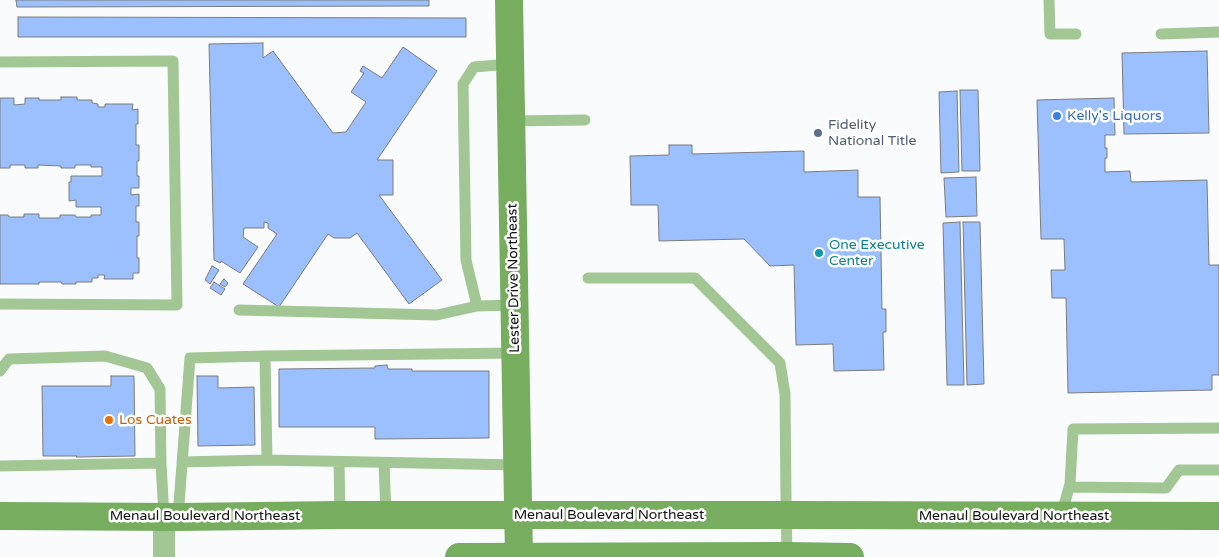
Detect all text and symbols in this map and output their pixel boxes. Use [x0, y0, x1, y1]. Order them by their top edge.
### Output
place label: Kelly's Liquors [1067, 108, 1162, 124]
marker: Kelly's Liquors [1051, 110, 1063, 122]
place label: Fidelity National Title [828, 117, 916, 150]
marker: Fidelity National Title [812, 127, 824, 139]
street label: Lester Drive Northeast [504, 203, 524, 353]
place label: One Executive Center [829, 237, 925, 270]
marker: One Executive Center [813, 247, 825, 259]
place label: Los Cuates [119, 412, 192, 428]
marker: Los Cuates [103, 414, 115, 426]
street label: Menaul Boulevard Northeast [514, 507, 704, 523]
street label: Menaul Boulevard Northeast [110, 508, 300, 524]
street label: Menaul Boulevard Northeast [919, 508, 1109, 524]

